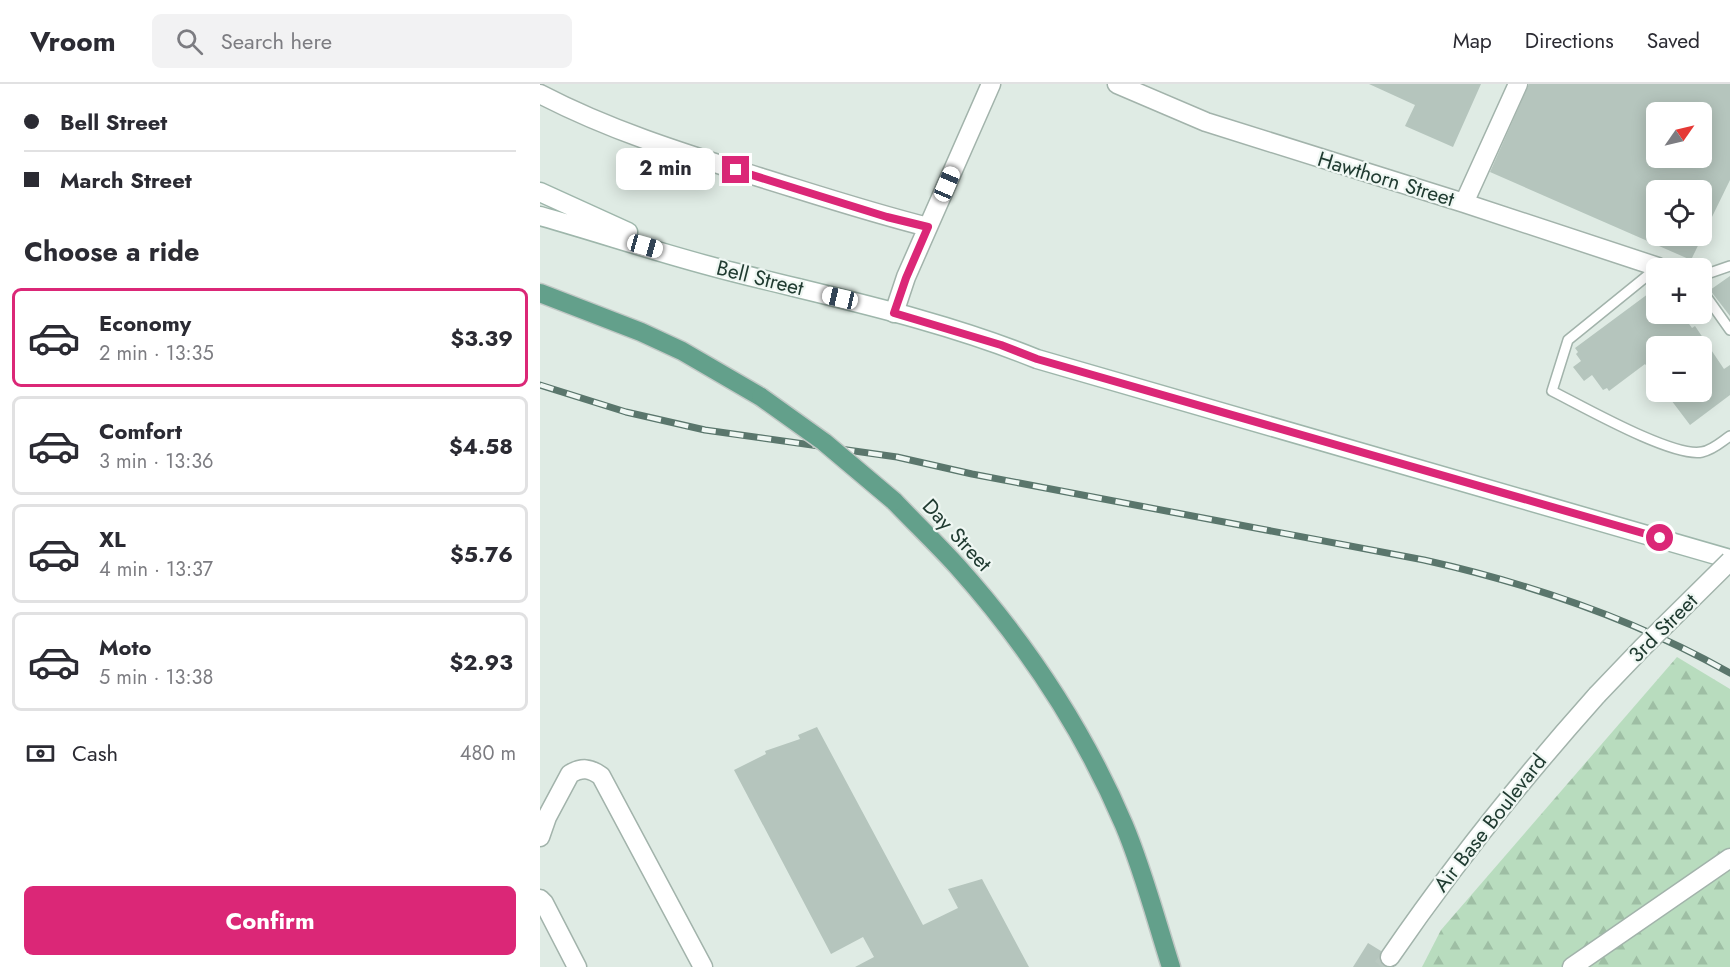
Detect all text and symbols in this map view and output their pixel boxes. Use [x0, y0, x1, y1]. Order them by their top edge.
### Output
search box [152, 14, 572, 68]
text: Vroom [30, 21, 116, 62]
icon: search [173, 25, 206, 58]
text: Search here [221, 25, 332, 57]
text: Map [1453, 26, 1492, 56]
text: Directions [1525, 26, 1614, 56]
text: Saved [1647, 26, 1700, 56]
north arrow [1646, 102, 1712, 168]
map controls [1646, 102, 1712, 402]
text: Bell Street [60, 106, 167, 138]
street label: Hawthorn Street [1314, 144, 1458, 214]
callout: 2 min [616, 149, 715, 191]
text: 2 min [639, 154, 692, 183]
route end [722, 156, 749, 183]
text: March Street [60, 164, 192, 196]
car [932, 164, 962, 204]
button: locate [1646, 180, 1712, 246]
text: Choose a ride [24, 232, 199, 271]
car [625, 232, 665, 260]
street label: Bell Street [713, 253, 807, 303]
button: + [1646, 258, 1712, 324]
car [820, 285, 860, 311]
text: Economy [99, 307, 191, 339]
icon: car [27, 311, 81, 365]
text: $3.39 [451, 322, 513, 354]
button: − [1646, 336, 1712, 402]
text: 2 min · 13:35 [99, 339, 214, 368]
text: Comfort [99, 415, 182, 447]
icon: car [27, 419, 81, 473]
text: $4.58 [449, 430, 513, 462]
text: 3 min · 13:36 [99, 447, 214, 476]
street label: Day Street [915, 492, 999, 578]
text: XL [99, 523, 126, 555]
route start [1646, 524, 1673, 551]
icon: car [27, 527, 81, 581]
text: $5.76 [450, 538, 513, 570]
text: 4 min · 13:37 [99, 555, 213, 584]
street label: 3rd Street [1622, 587, 1704, 669]
text: Moto [99, 631, 152, 663]
icon: car [27, 635, 81, 689]
text: $2.93 [449, 646, 513, 678]
text: 5 min · 13:38 [99, 663, 213, 692]
icon: cash [24, 737, 57, 770]
text: Cash [72, 737, 118, 769]
text: 480 m [460, 739, 516, 768]
street label: Air Base Boulevard [1426, 747, 1554, 899]
button: Confirm [24, 886, 516, 955]

